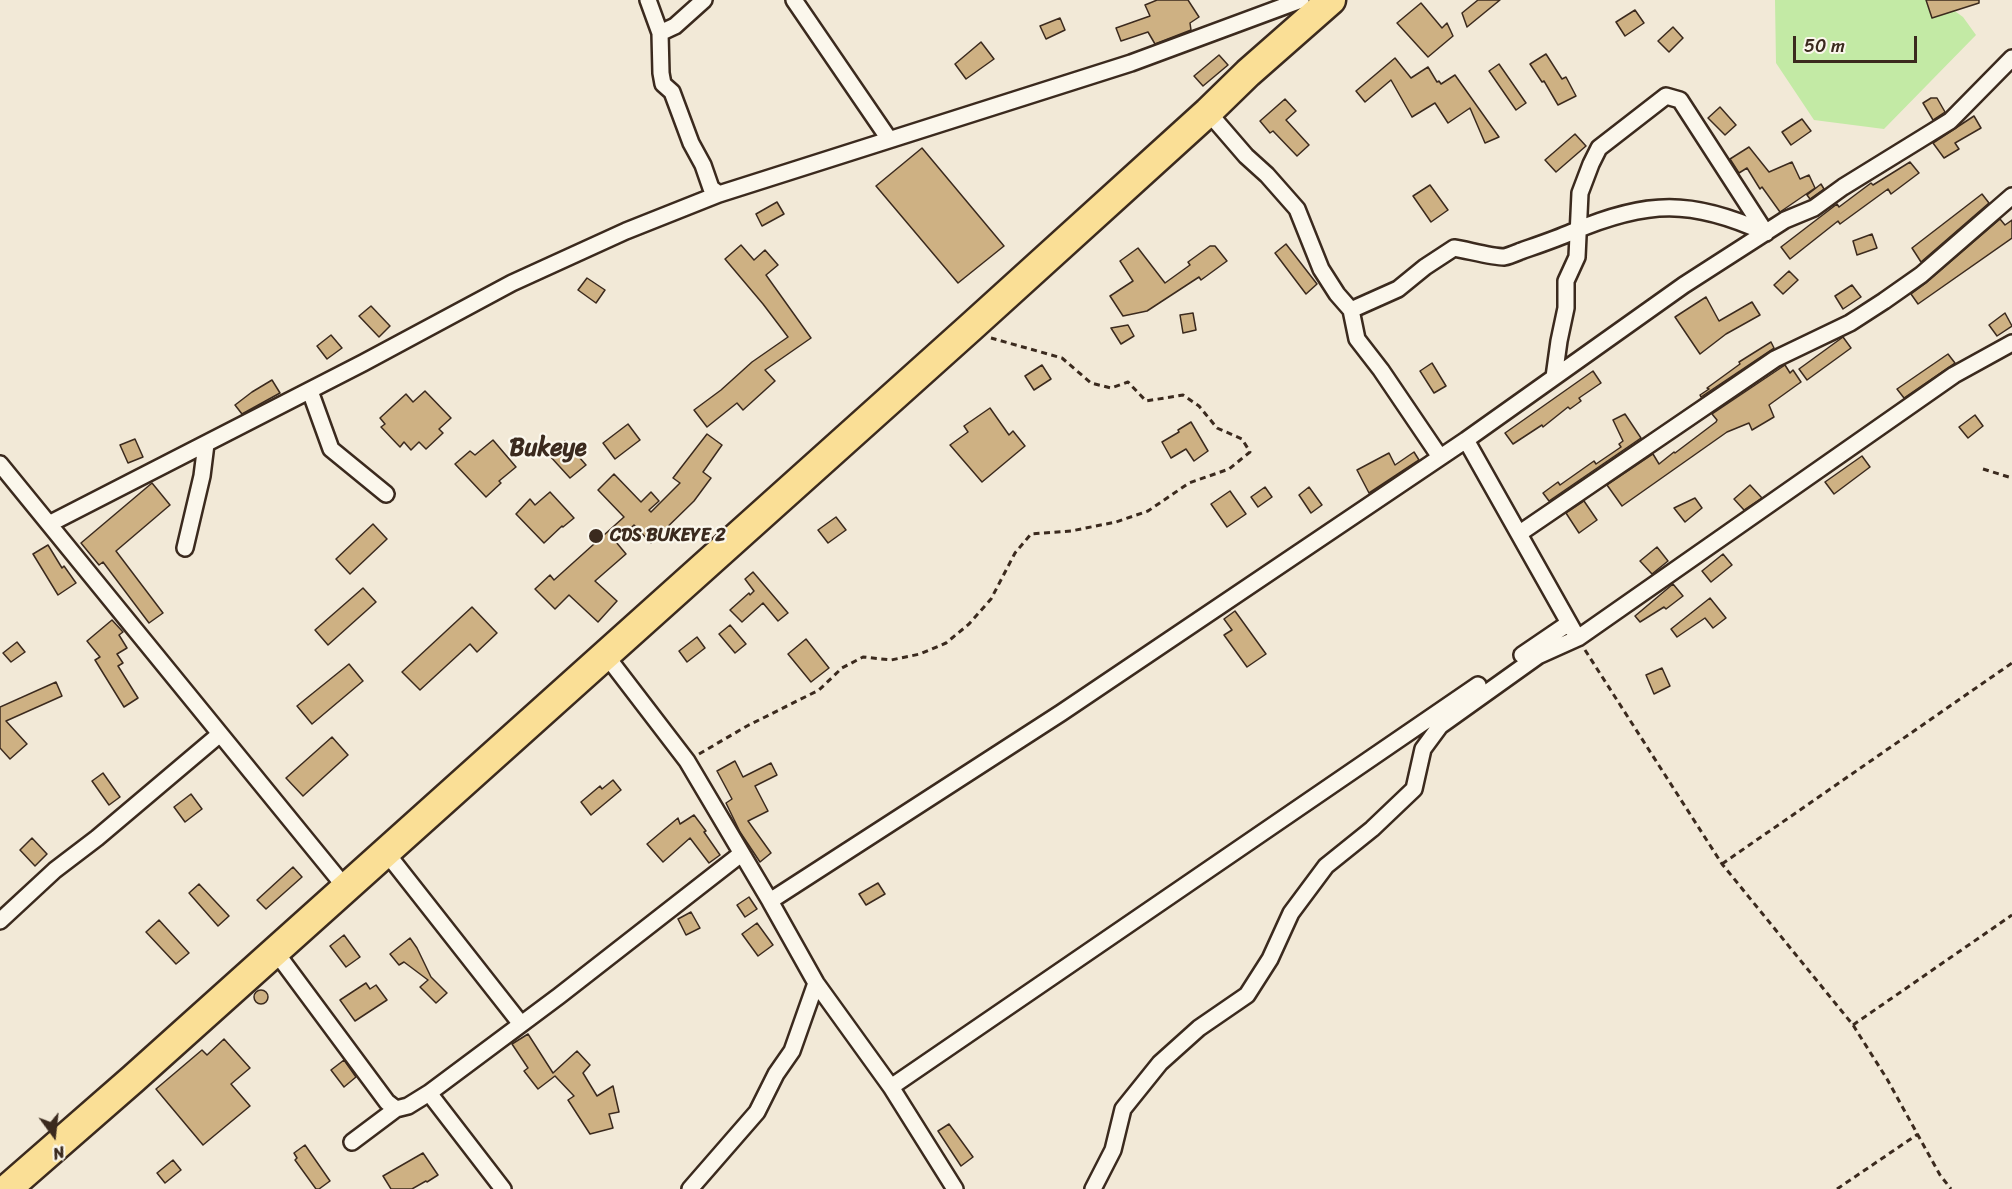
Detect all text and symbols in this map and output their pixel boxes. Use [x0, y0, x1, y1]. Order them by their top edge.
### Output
scale bar [1796, 24, 1920, 62]
text: 50 m [1804, 30, 1845, 62]
district label: Bukeye [509, 435, 587, 463]
place label: CDS BUKEYE 2 [610, 525, 726, 547]
marker: CDS BUKEYE 2 [587, 527, 605, 545]
north arrow [24, 1105, 84, 1165]
text: N [50, 1137, 68, 1168]

